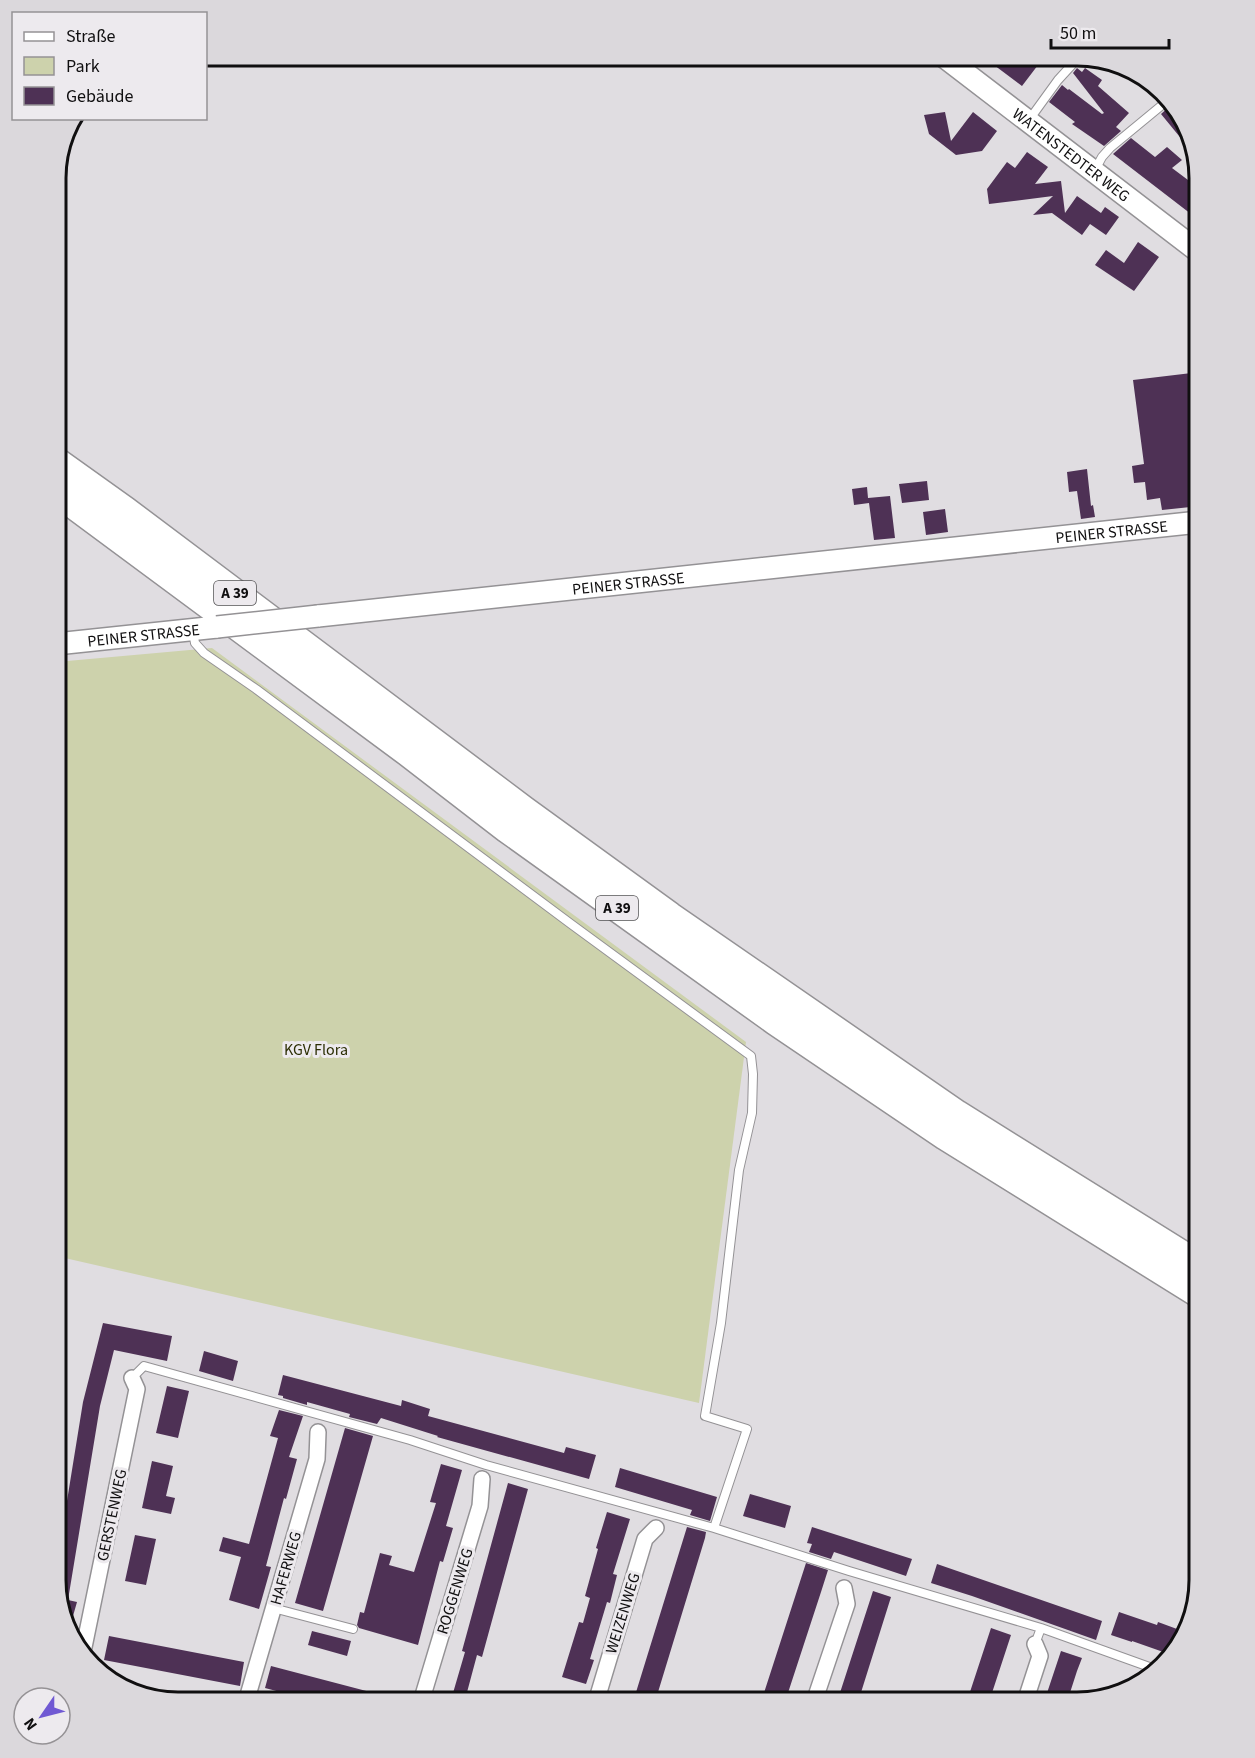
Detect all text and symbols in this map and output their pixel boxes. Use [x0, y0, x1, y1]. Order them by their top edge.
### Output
legend [12, 12, 207, 120]
scale bar [1051, 12, 1170, 50]
text: 50 m [1060, 21, 1096, 46]
text: Straße [66, 24, 116, 49]
text: Park [66, 54, 100, 79]
text: Gebäude [66, 84, 134, 109]
street label: WATENSTEDTER WEG [1008, 103, 1134, 207]
street label: PEINER STRASSE [1054, 515, 1169, 549]
street label: PEINER STRASSE [571, 567, 686, 601]
road number: A 39 [214, 581, 256, 605]
street label: PEINER STRASSE [86, 619, 201, 653]
road number: A 39 [596, 896, 638, 920]
park label: KGV Flora [284, 1039, 348, 1061]
street label: GERSTENWEG [91, 1467, 132, 1563]
street label: HAFERWEG [265, 1529, 307, 1608]
street label: ROGGENWEG [431, 1545, 479, 1637]
street label: WEIZENWEG [600, 1570, 646, 1656]
north arrow [12, 1686, 72, 1746]
text: N [18, 1713, 43, 1735]

